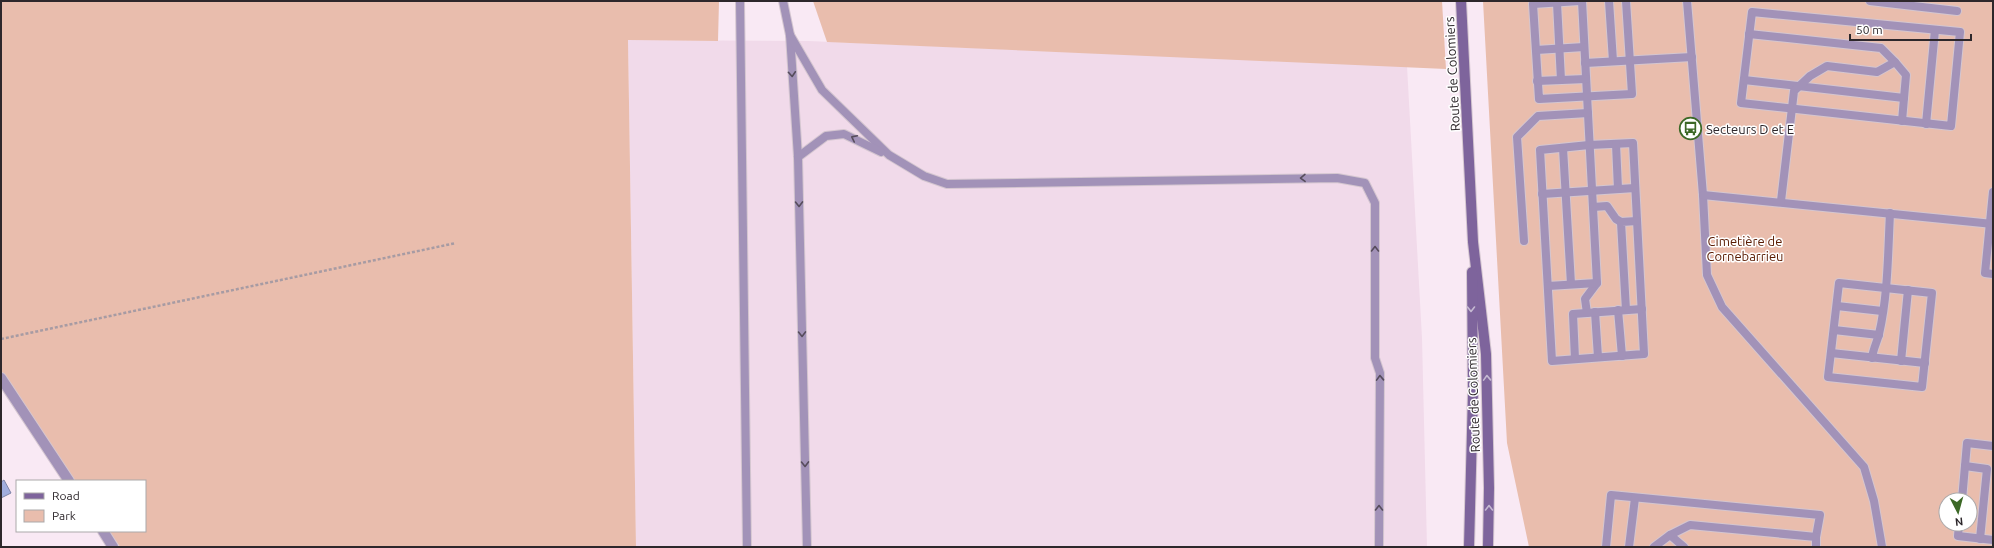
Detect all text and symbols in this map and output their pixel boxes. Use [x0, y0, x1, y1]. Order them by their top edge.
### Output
street label: Route de Colomiers [1442, 16, 1462, 132]
scale bar [1850, 16, 1971, 42]
text: 50 m [1856, 23, 1883, 36]
one-way arrow [788, 71, 797, 77]
bus stop icon: Secteurs D et E [1677, 116, 1703, 142]
place label: Secteurs D et E [1706, 122, 1794, 136]
one-way arrow [850, 135, 858, 143]
one-way arrow [1300, 174, 1306, 182]
one-way arrow [795, 201, 803, 207]
park label: Cimetière de Cornebarrieu [1707, 234, 1784, 263]
one-way arrow [1371, 246, 1379, 252]
one-way arrow [1467, 306, 1475, 312]
one-way arrow [798, 331, 806, 337]
street label: Route de Colomiers [1464, 337, 1482, 453]
one-way arrow [1375, 375, 1384, 381]
one-way arrow [1483, 375, 1491, 381]
one-way arrow [801, 461, 809, 467]
legend [16, 480, 146, 532]
text: Road [52, 489, 80, 502]
north arrow [1938, 492, 1978, 532]
one-way arrow [1375, 505, 1383, 511]
one-way arrow [1485, 505, 1493, 511]
text: Park [52, 509, 76, 522]
text: N [1954, 516, 1964, 528]

